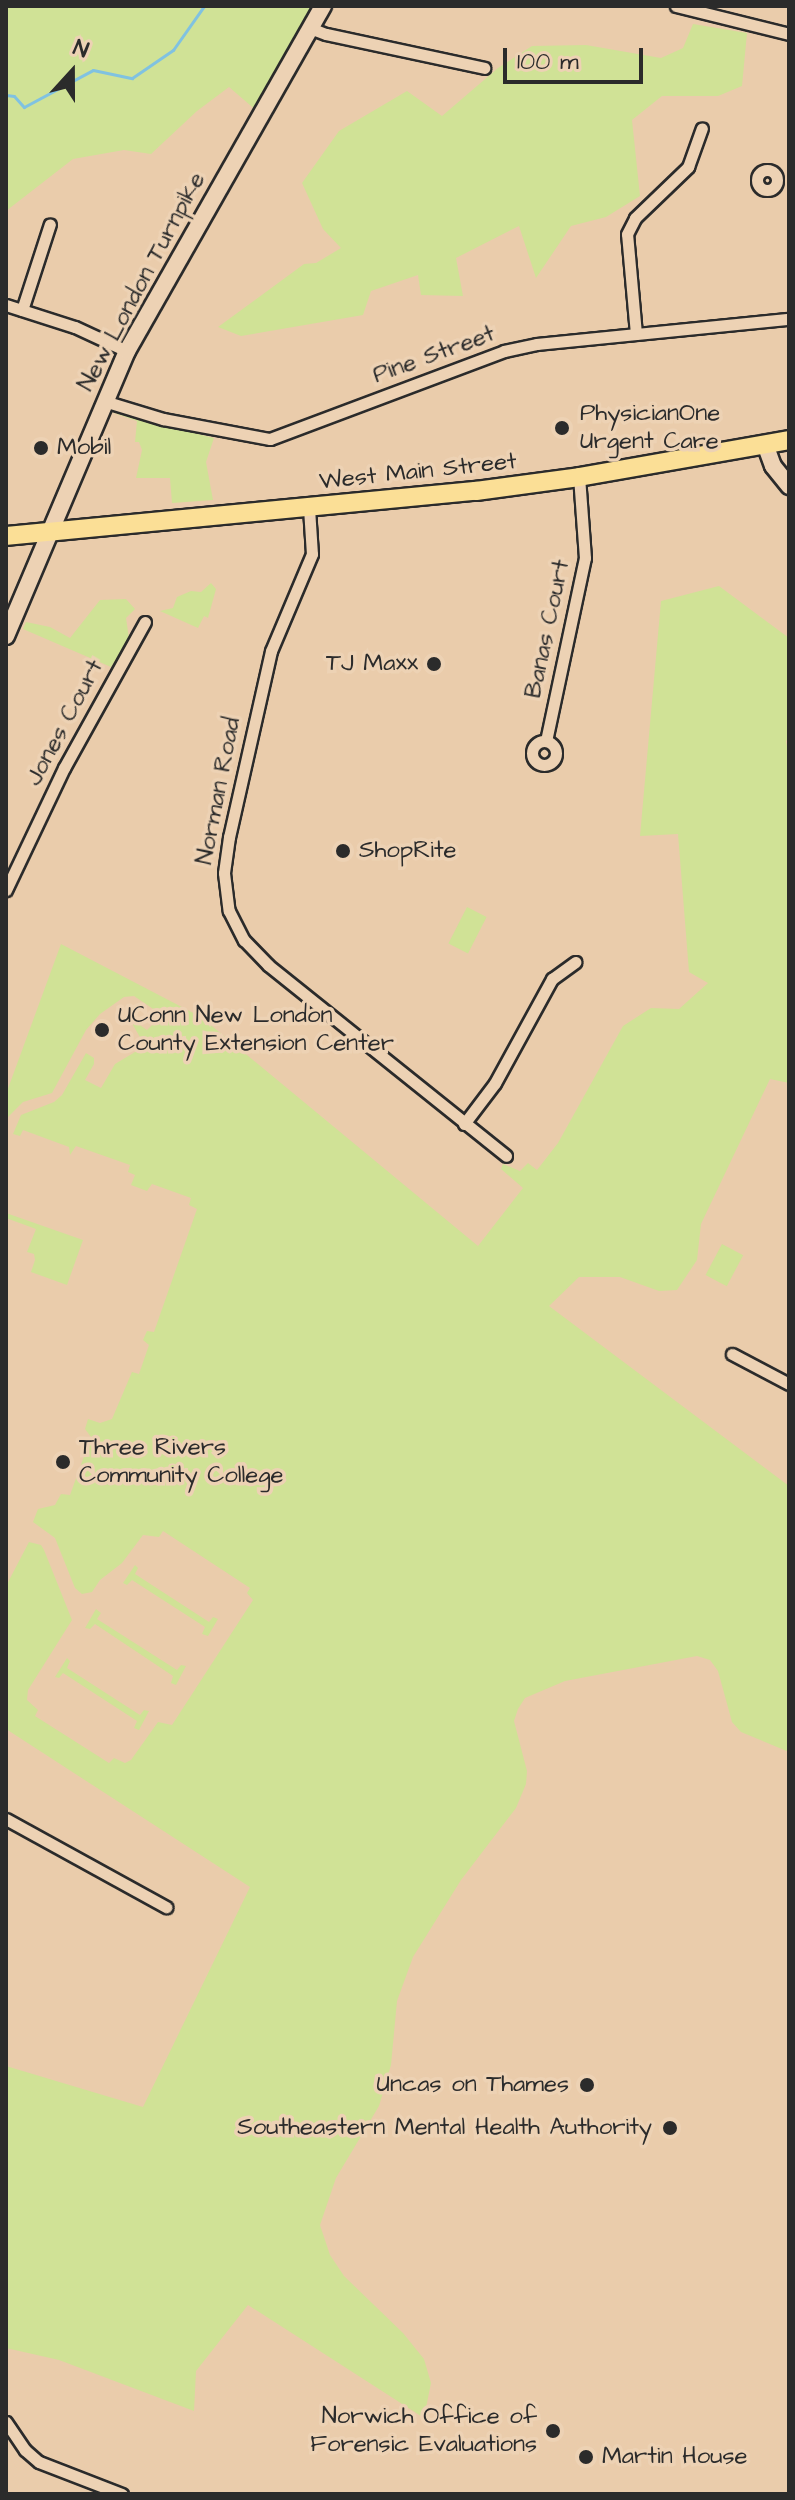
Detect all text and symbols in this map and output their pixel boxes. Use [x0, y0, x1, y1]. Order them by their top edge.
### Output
north arrow [32, 32, 112, 112]
text: N [69, 32, 93, 66]
scale bar [507, 32, 647, 82]
text: 100 m [517, 45, 579, 79]
street label: New London Turnpike [72, 168, 212, 396]
street label: Pine Street [369, 320, 499, 390]
place label: PhysicianOne Urgent Care [580, 400, 720, 456]
marker: PhysicianOne Urgent Care [551, 417, 573, 439]
place label: Mobil [57, 434, 111, 462]
marker: Mobil [32, 439, 50, 457]
street label: West Main Street [318, 447, 518, 497]
street label: Banas Court [519, 557, 577, 701]
place label: TJ Maxx [326, 650, 418, 678]
street label: Jones Court [20, 655, 110, 791]
marker: TJ Maxx [425, 655, 443, 673]
street label: Norman Road [191, 715, 247, 867]
place label: ShopRite [359, 837, 457, 865]
marker: ShopRite [334, 842, 352, 860]
place label: UConn New London County Extension Center [118, 1002, 394, 1058]
marker: UConn New London County Extension Center [93, 1021, 111, 1039]
place label: Three Rivers Community College [79, 1434, 284, 1490]
marker: Three Rivers Community College [54, 1453, 72, 1471]
place label: Uncas on Thames [377, 2071, 569, 2099]
marker: Uncas on Thames [576, 2074, 598, 2096]
place label: Southeastern Mental Health Authority [237, 2114, 652, 2142]
marker: Southeastern Mental Health Authority [659, 2117, 681, 2139]
place label: Norwich Office of Forensic Evaluations [310, 2403, 537, 2459]
marker: Norwich Office of Forensic Evaluations [544, 2422, 562, 2440]
place label: Martin House [602, 2443, 748, 2471]
marker: Martin House [577, 2448, 595, 2466]

